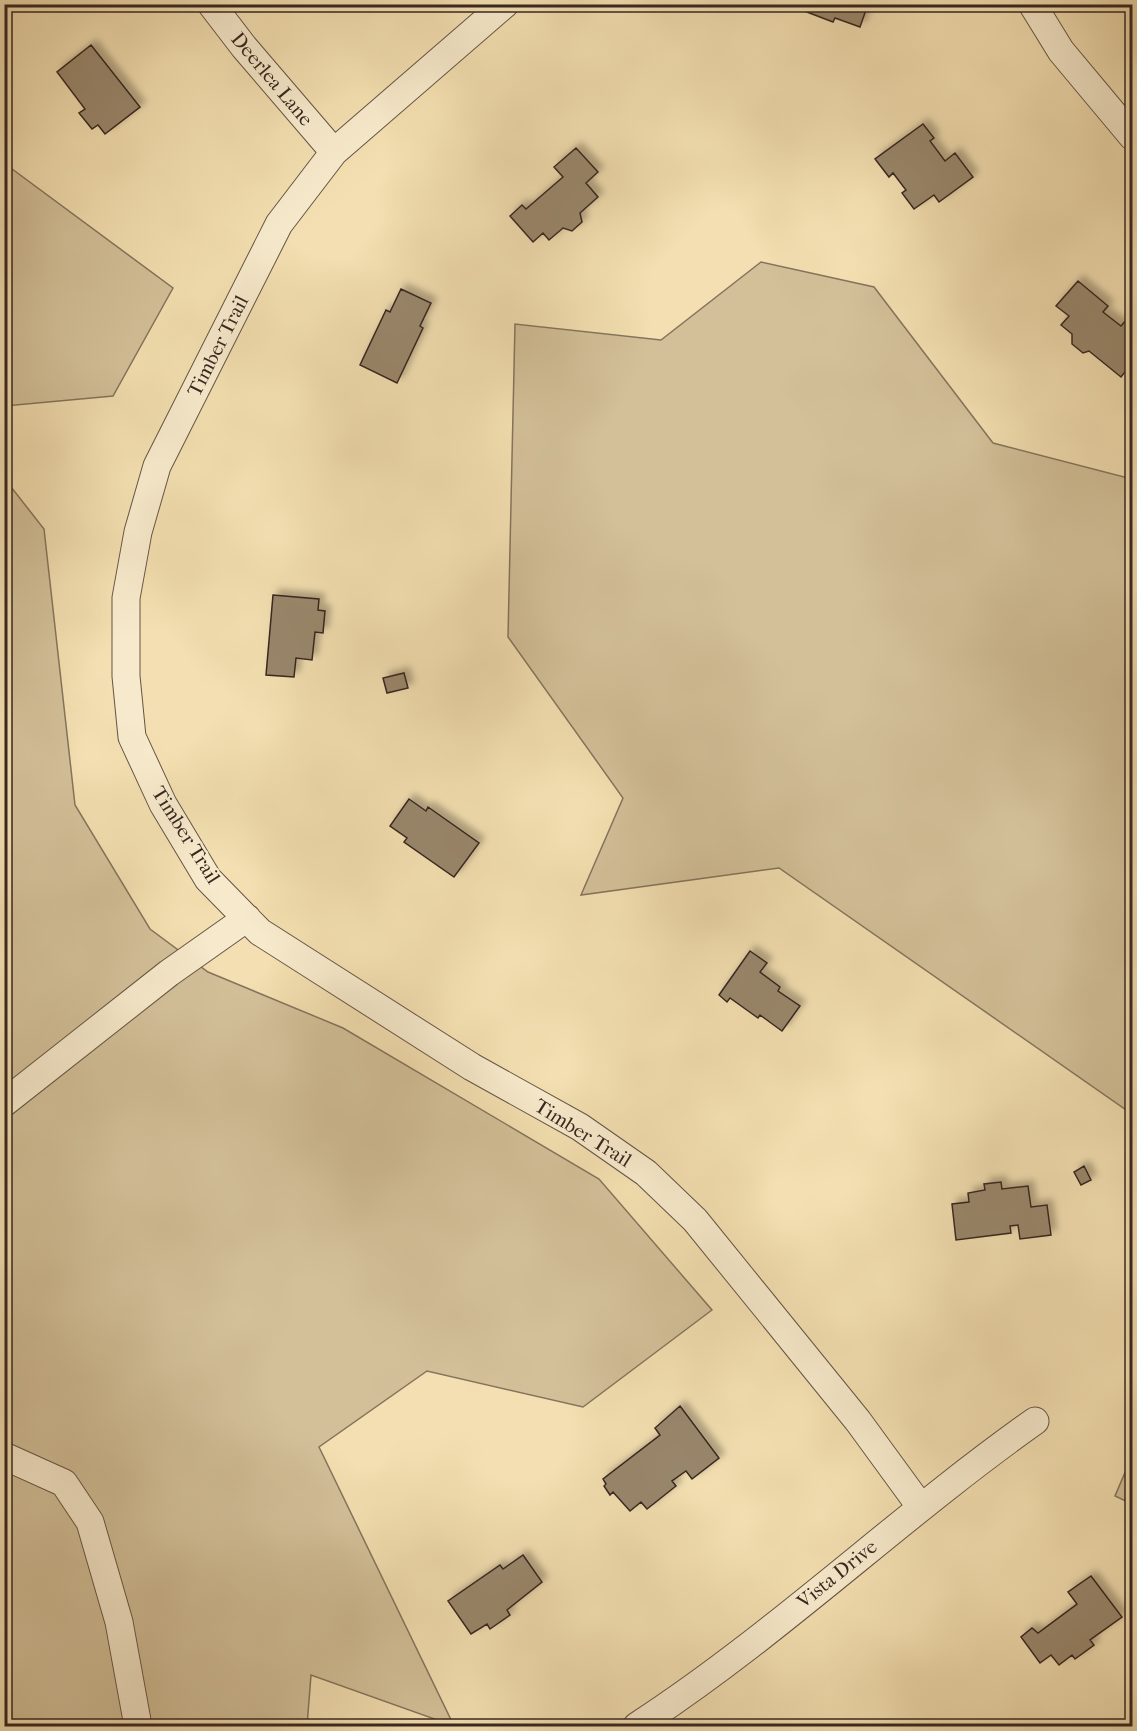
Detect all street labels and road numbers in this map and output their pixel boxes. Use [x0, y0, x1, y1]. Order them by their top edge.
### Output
street label: Deerlea Lane [226, 28, 318, 131]
street label: Timber Trail [183, 291, 253, 400]
street label: Timber Trail [147, 782, 225, 888]
street label: Timber Trail [530, 1094, 636, 1172]
street label: Vista Drive [792, 1535, 882, 1614]

